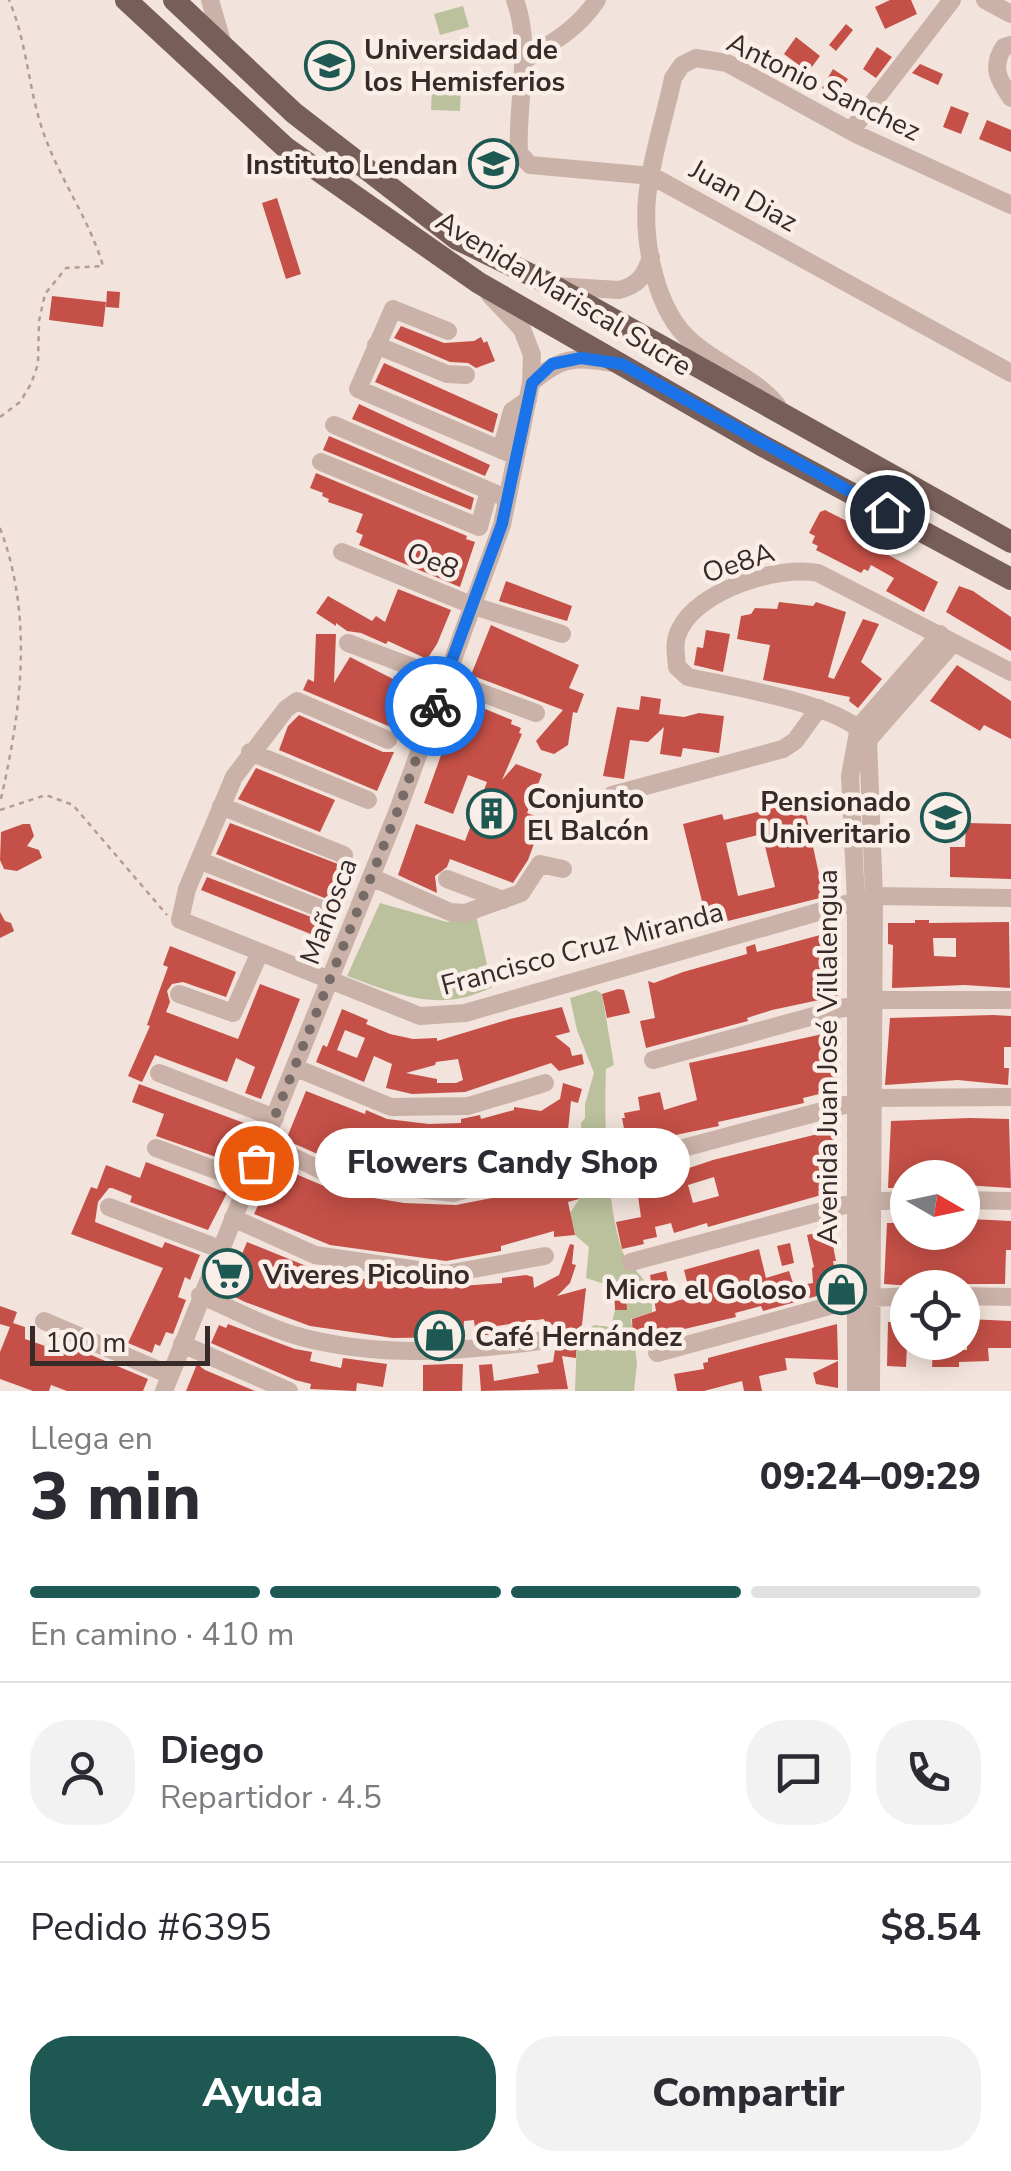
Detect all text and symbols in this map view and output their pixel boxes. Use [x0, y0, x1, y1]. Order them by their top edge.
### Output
street label: Antonio Sanchez [720, 23, 927, 150]
place label: Universidad de los Hemisferios [364, 31, 565, 101]
school or university icon: Universidad de los Hemisferios [303, 39, 355, 91]
school or university icon: Instituto Lendan [467, 138, 519, 190]
place label: Instituto Lendan [245, 146, 458, 184]
street label: Juan Diaz [682, 150, 804, 241]
street label: Avenida Mariscal Sucre [428, 202, 698, 385]
pin [845, 470, 930, 555]
icon: home [860, 485, 915, 540]
street label: Oe8 [401, 533, 464, 589]
street label: Oe8A [697, 534, 779, 592]
courier [385, 656, 485, 756]
icon: bike [408, 679, 463, 734]
place label: Conjunto El Balcón [527, 780, 649, 850]
place label: Pensionado Univeritario [759, 783, 911, 853]
building icon: Conjunto El Balcón [466, 788, 518, 840]
school or university icon: Pensionado Univeritario [920, 791, 972, 843]
street label: Mañosca [291, 853, 367, 970]
street label: Avenida Juan José Villalengua [809, 869, 847, 1245]
street label: Francisco Cruz Miranda [437, 893, 728, 1005]
pin [214, 1121, 299, 1206]
callout: Flowers Candy Shop [316, 1128, 691, 1198]
icon: bag [229, 1136, 284, 1191]
text: Flowers Candy Shop [347, 1141, 658, 1184]
north arrow [890, 1160, 980, 1250]
map controls [890, 1160, 980, 1360]
supermarket icon: Viveres Picolino [202, 1248, 254, 1300]
place label: Viveres Picolino [262, 1256, 470, 1294]
shop icon: Micro el Goloso [816, 1263, 868, 1315]
button: locate [890, 1270, 980, 1360]
place label: Micro el Goloso [605, 1271, 807, 1309]
shop icon: Café Hernández [414, 1310, 466, 1362]
place label: Café Hernández [475, 1318, 682, 1356]
scale bar [30, 1321, 210, 1366]
text: 100 m [45, 1324, 127, 1362]
text: Llega en [30, 1417, 153, 1460]
text: 09:24–09:29 [760, 1451, 981, 1502]
text: 3 min [30, 1453, 201, 1542]
text: En camino · 410 m [30, 1613, 294, 1656]
button: person [30, 1720, 135, 1825]
button: chat [746, 1720, 851, 1825]
button: phone [876, 1720, 981, 1825]
text: Diego [160, 1725, 264, 1776]
text: Repartidor · 4.5 [160, 1776, 382, 1819]
text: Pedido #6395 [30, 1902, 271, 1953]
text: $8.54 [880, 1902, 981, 1953]
button: Ayuda [30, 2036, 496, 2151]
button: Compartir [516, 2036, 981, 2151]

